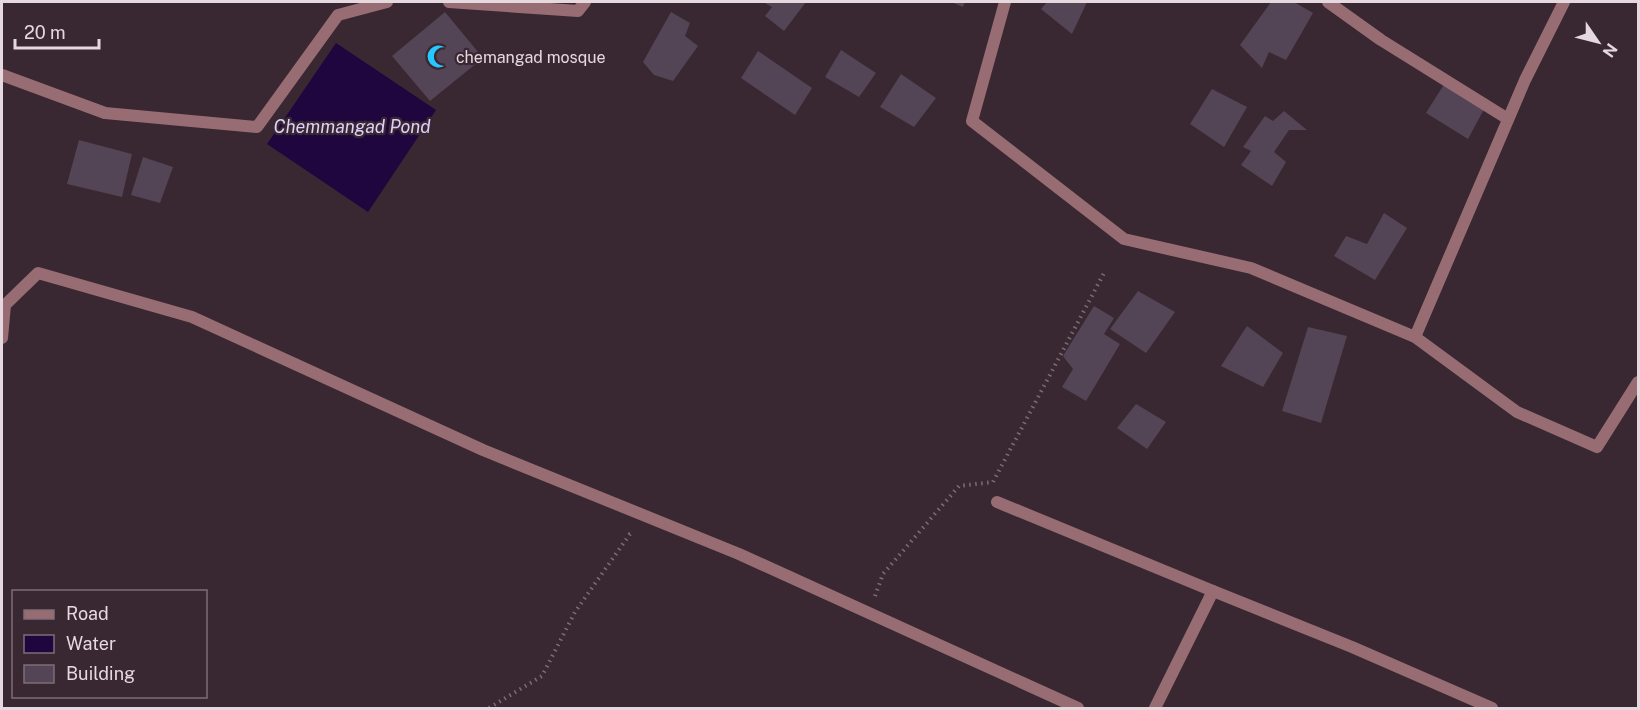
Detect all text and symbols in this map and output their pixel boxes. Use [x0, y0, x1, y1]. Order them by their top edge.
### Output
scale bar [15, 12, 99, 50]
north arrow [1568, 12, 1628, 72]
text: 20 m [24, 22, 66, 43]
text: N [1599, 40, 1621, 61]
mosque icon: chemangad mosque [425, 44, 451, 70]
place label: chemangad mosque [456, 48, 606, 67]
water label: Chemmangad Pond [273, 116, 431, 137]
legend [12, 590, 207, 698]
text: Road [66, 603, 109, 624]
text: Water [66, 633, 116, 654]
text: Building [66, 663, 135, 684]

